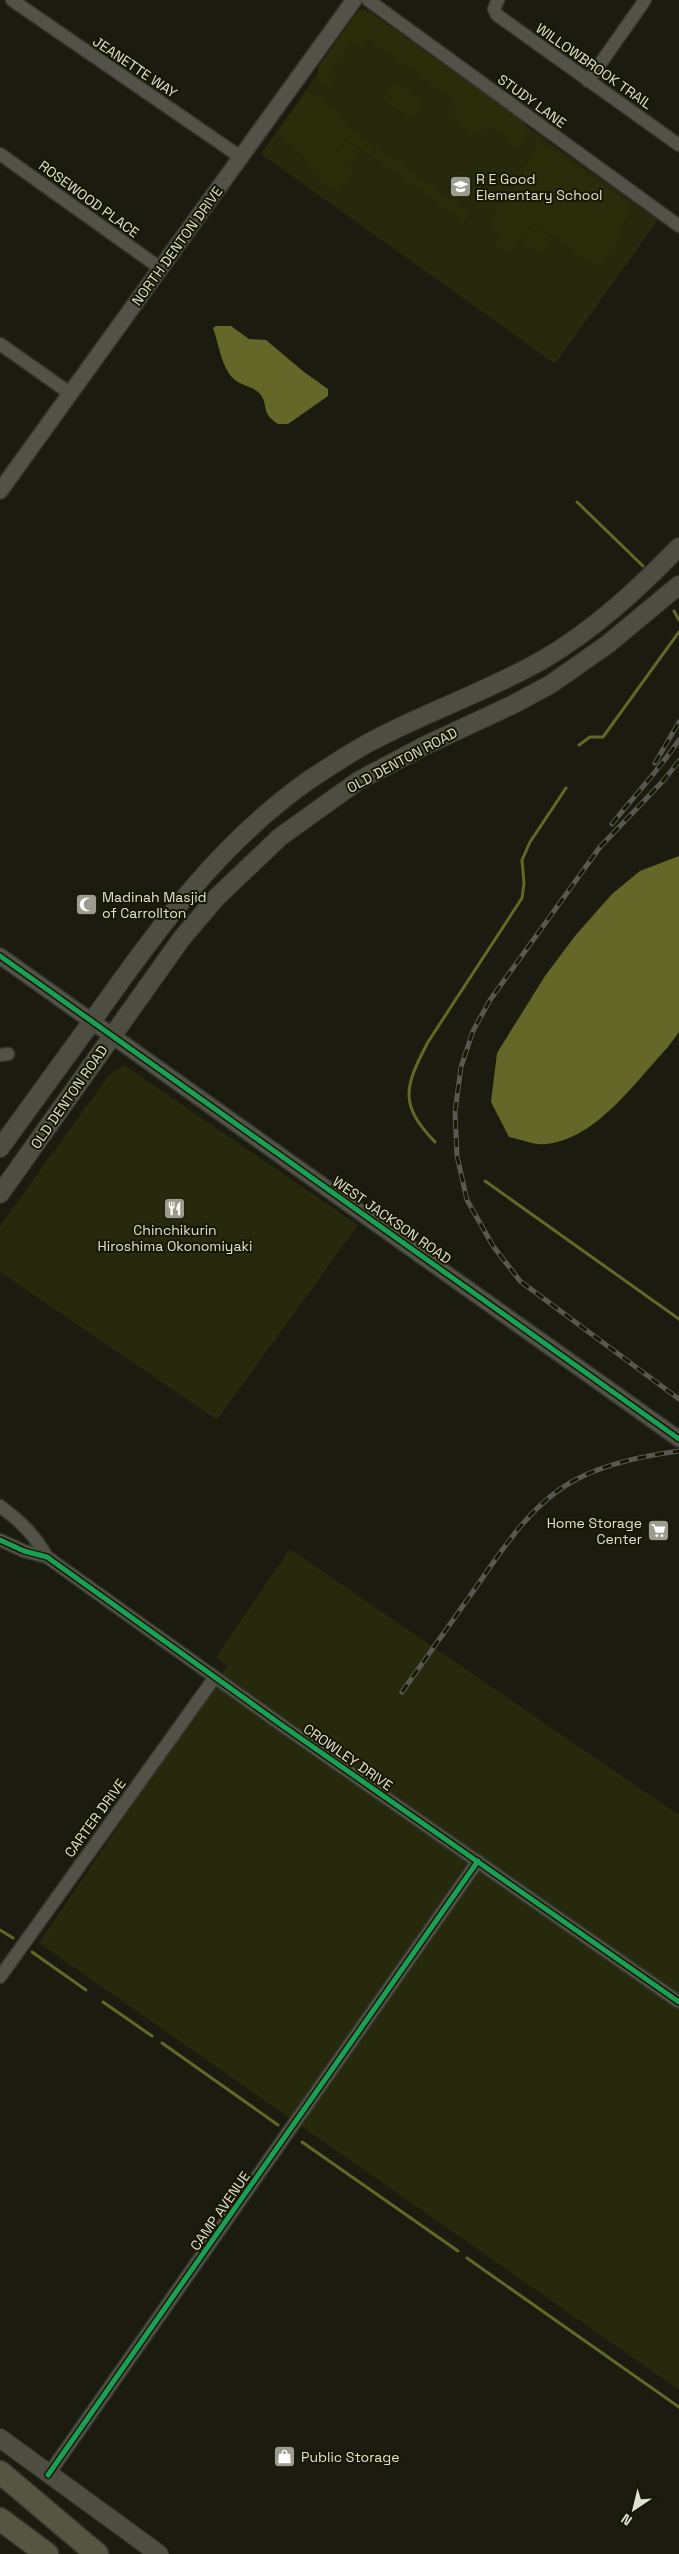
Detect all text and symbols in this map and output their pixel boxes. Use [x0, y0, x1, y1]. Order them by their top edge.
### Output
street label: WILLOWBROOK TRAIL [532, 19, 656, 113]
street label: JEANETTE WAY [89, 32, 181, 102]
street label: STUDY LANE [494, 70, 570, 132]
street label: ROSEWOOD PLACE [35, 157, 143, 242]
place label: R E Good Elementary School [476, 170, 602, 204]
school or university icon: R E Good Elementary School [448, 175, 472, 199]
street label: NORTH DENTON DRIVE [128, 183, 226, 309]
street label: OLD DENTON ROAD [344, 723, 460, 797]
place label: Madinah Masjid of Carrollton [102, 888, 207, 922]
mosque icon: Madinah Masjid of Carrollton [74, 893, 98, 917]
street label: OLD DENTON ROAD [26, 1042, 112, 1152]
street label: WEST JACKSON ROAD [329, 1172, 455, 1268]
restaurant icon: Chinchikurin Hiroshima Okonomiyaki [163, 1196, 187, 1220]
place label: Chinchikurin Hiroshima Okonomiyaki [98, 1221, 252, 1255]
place label: Home Storage Center [547, 1514, 642, 1548]
supermarket icon: Home Storage Center [646, 1519, 670, 1543]
street label: CROWLEY DRIVE [300, 1720, 396, 1795]
street label: CARTER DRIVE [60, 1775, 130, 1861]
street label: CAMP AVENUE [186, 2168, 254, 2254]
shop icon: Public Storage [273, 2445, 297, 2469]
place label: Public Storage [301, 2448, 399, 2466]
north arrow [609, 2484, 659, 2534]
text: N [618, 2510, 636, 2530]

